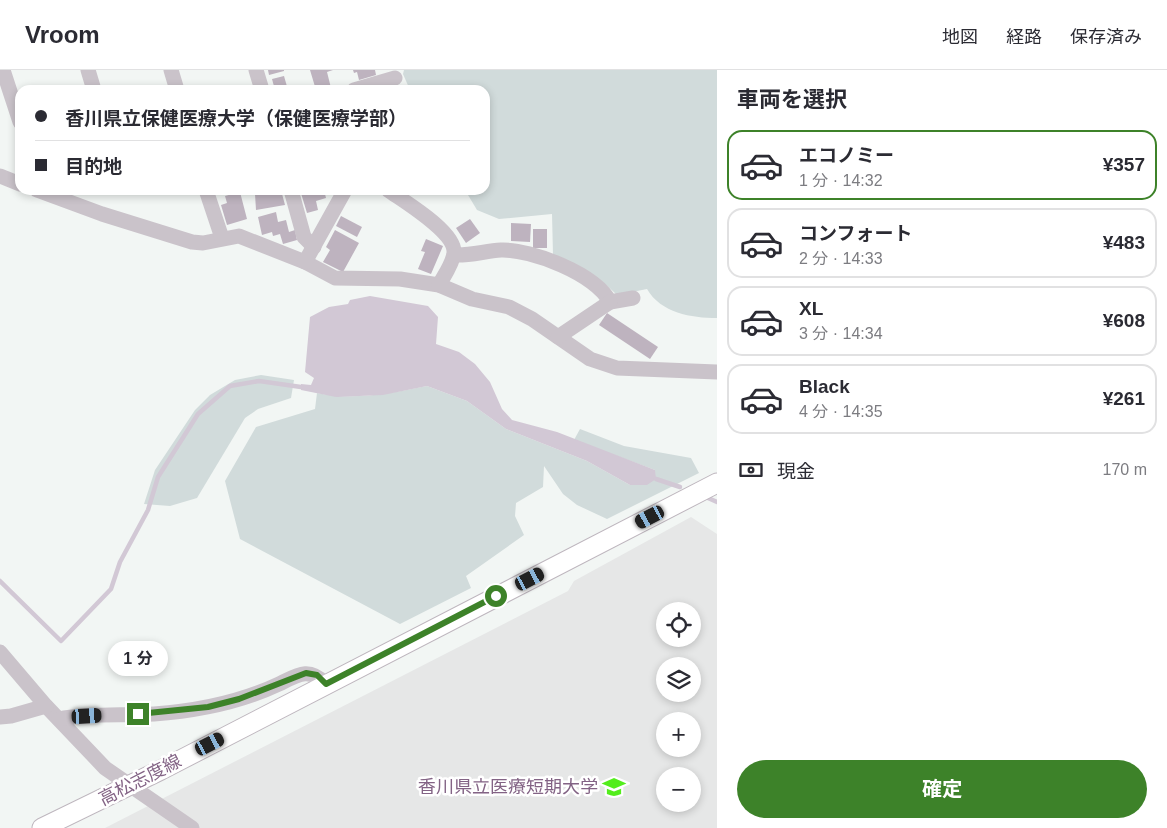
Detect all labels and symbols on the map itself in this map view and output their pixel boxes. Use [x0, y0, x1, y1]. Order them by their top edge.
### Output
car [633, 503, 666, 531]
car [513, 566, 546, 592]
route start [485, 585, 507, 607]
callout: 1 分 [108, 642, 168, 676]
route end [127, 703, 149, 725]
car [71, 708, 102, 724]
car [193, 731, 226, 757]
street label: 高松志度線 [95, 751, 185, 809]
school or university icon: 香川県立医療短期大学 [601, 774, 627, 800]
place label: 香川県立医療短期大学 [418, 777, 598, 797]

